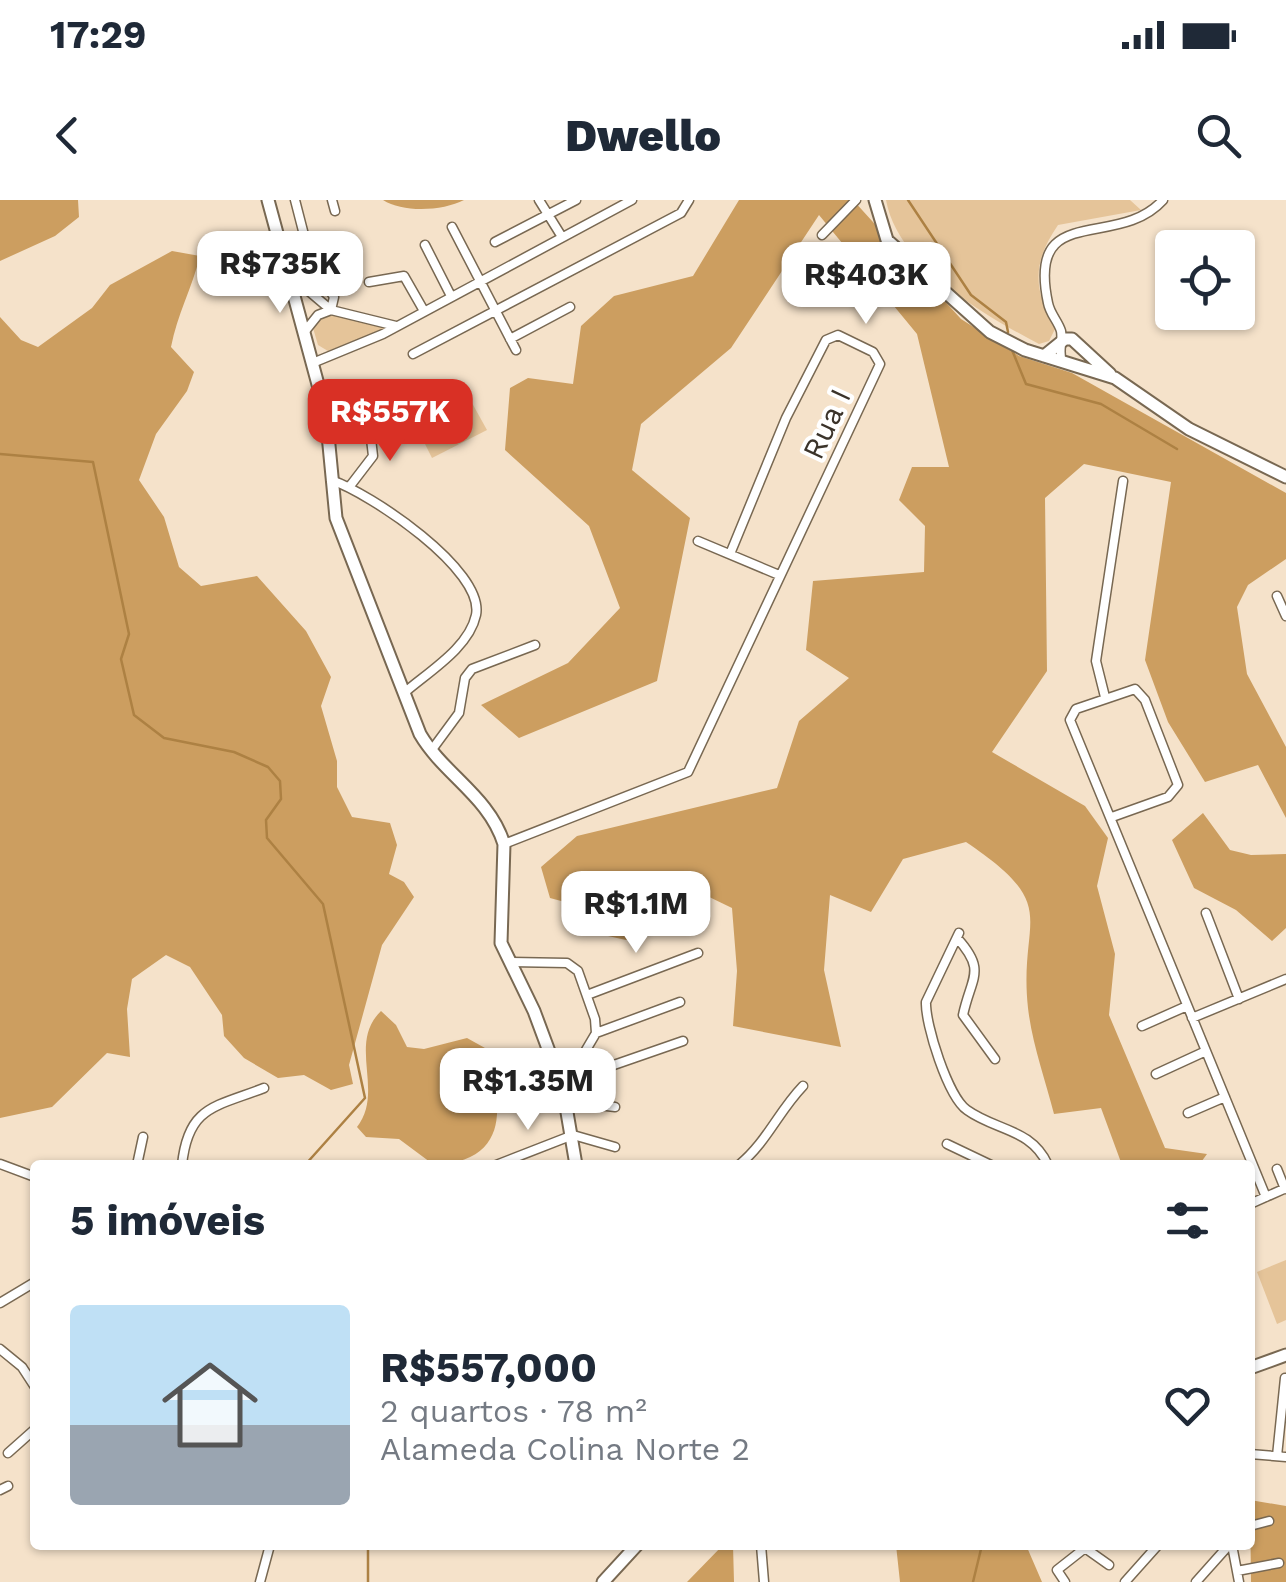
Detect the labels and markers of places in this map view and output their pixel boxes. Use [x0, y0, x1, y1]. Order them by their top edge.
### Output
pin: R$735K [199, 231, 361, 316]
pin: R$403K [785, 242, 947, 327]
pin: R$557K [309, 379, 471, 464]
pin: R$1.1M [555, 871, 717, 956]
pin: R$1.35M [436, 1048, 620, 1133]

